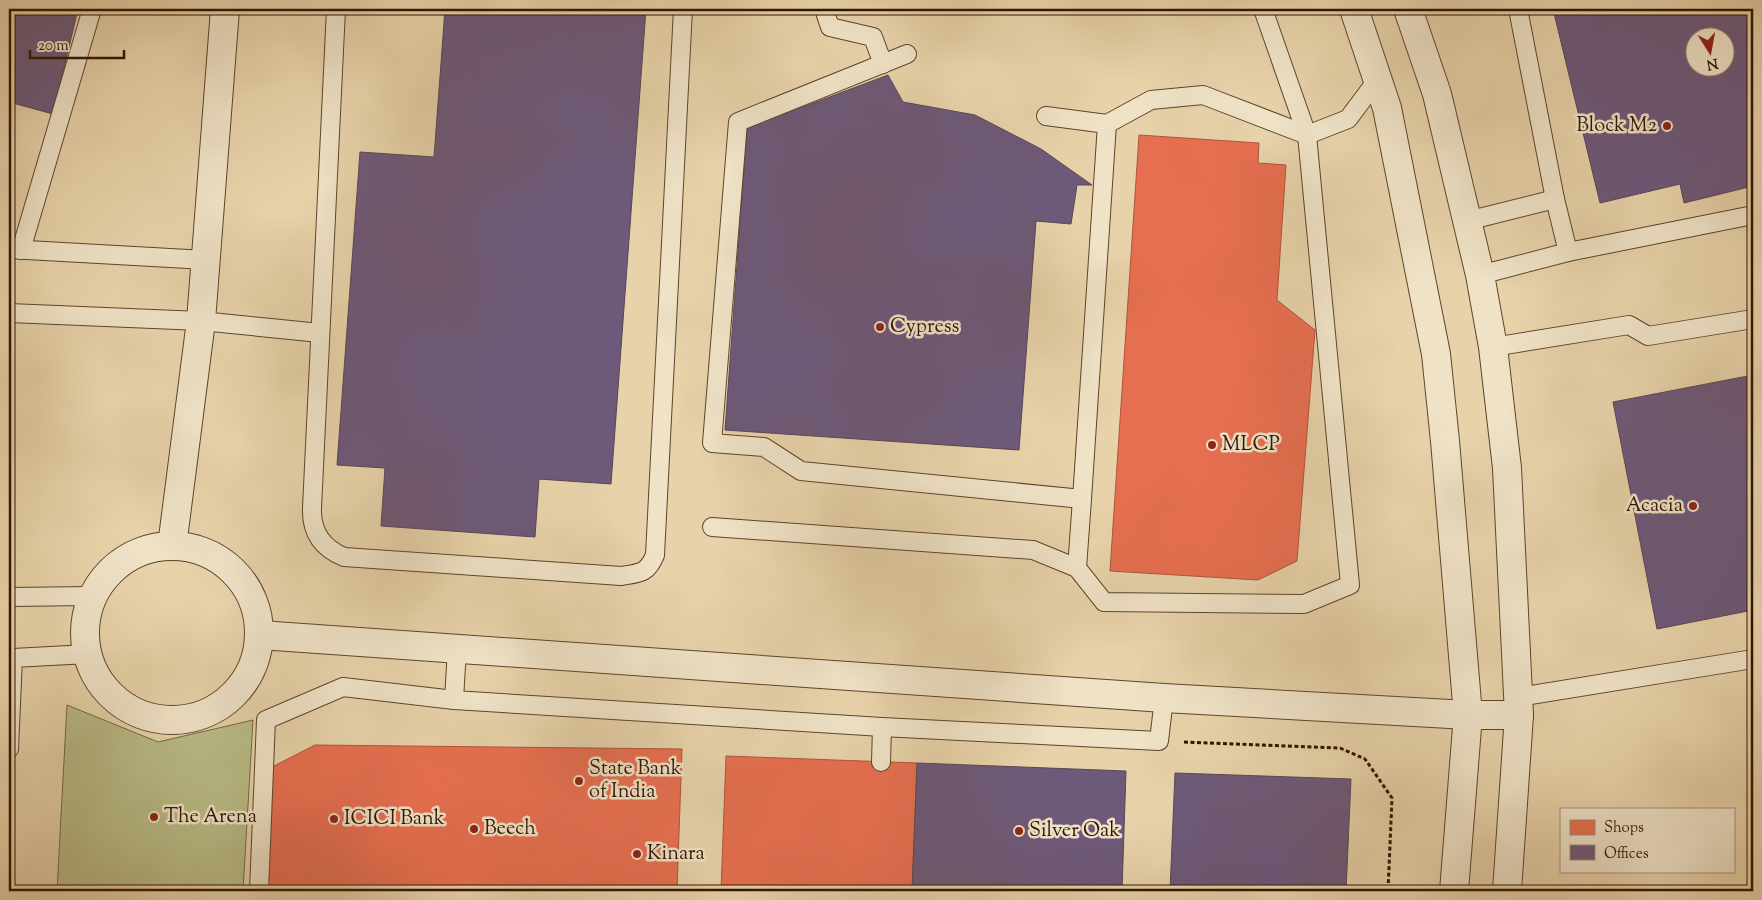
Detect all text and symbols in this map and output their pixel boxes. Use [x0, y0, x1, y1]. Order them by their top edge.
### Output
scale bar [30, 28, 124, 60]
north arrow [1684, 28, 1734, 78]
text: 20 m [38, 36, 69, 57]
text: N [1705, 52, 1719, 74]
place label: Block M2 [1576, 112, 1657, 141]
marker: Block M2 [1661, 120, 1673, 132]
place label: Cypress [890, 313, 960, 342]
marker: Cypress [874, 321, 886, 333]
place label: MLCP [1222, 431, 1280, 460]
marker: MLCP [1206, 439, 1218, 451]
place label: Acacia [1626, 492, 1683, 521]
marker: Acacia [1687, 500, 1699, 512]
place label: State Bank of India [589, 755, 682, 807]
marker: State Bank of India [573, 775, 585, 787]
place label: The Arena [164, 803, 257, 832]
place label: ICICI Bank [344, 805, 445, 834]
legend [1560, 808, 1734, 872]
marker: The Arena [148, 811, 160, 823]
marker: ICICI Bank [328, 813, 340, 825]
place label: Beech [484, 815, 536, 844]
place label: Silver Oak [1029, 817, 1120, 846]
text: Shops [1604, 818, 1644, 839]
marker: Beech [468, 823, 480, 835]
marker: Silver Oak [1013, 825, 1025, 837]
place label: Kinara [647, 840, 705, 869]
text: Offices [1604, 844, 1649, 865]
marker: Kinara [631, 848, 643, 860]

